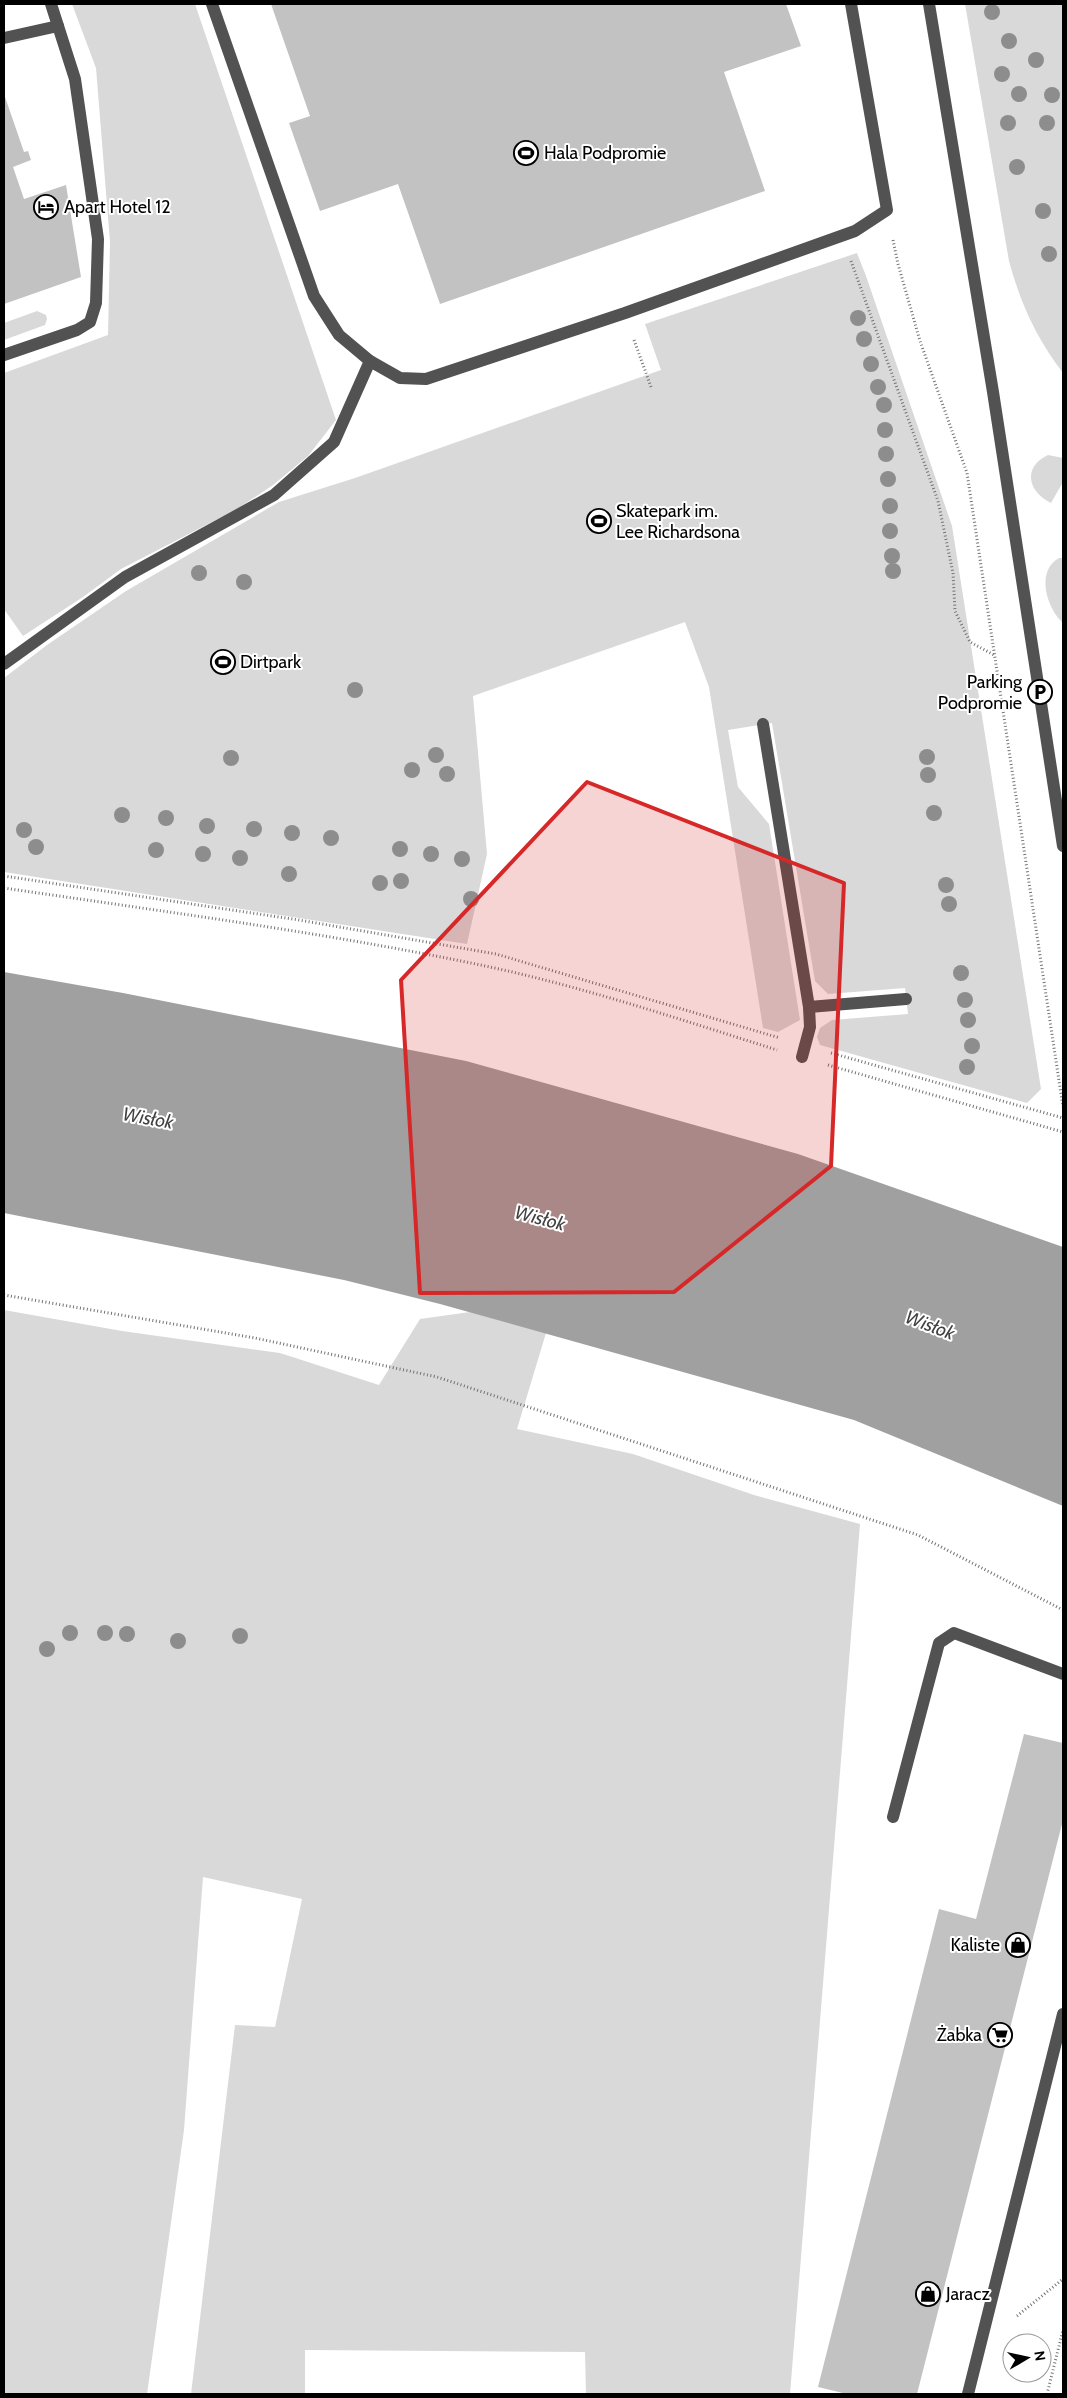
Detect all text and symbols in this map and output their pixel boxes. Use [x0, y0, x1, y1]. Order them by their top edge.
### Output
sports icon: Hala Podpromie [513, 140, 539, 166]
place label: Hala Podpromie [544, 142, 666, 164]
hotel icon: Apart Hotel 12 [33, 194, 59, 220]
place label: Apart Hotel 12 [64, 196, 171, 218]
place label: Skatepark im. Lee Richardsona [616, 500, 740, 543]
sports icon: Skatepark im. Lee Richardsona [586, 508, 612, 534]
sports icon: Dirtpark [210, 649, 236, 675]
place label: Dirtpark [240, 651, 302, 673]
place label: Parking Podpromie [938, 671, 1023, 714]
parking icon: Parking Podpromie [1027, 679, 1053, 705]
water label: Wisłok [121, 1102, 176, 1134]
water label: Wisłok [512, 1200, 569, 1236]
water label: Wisłok [902, 1305, 959, 1345]
shop icon: Kaliste [1005, 1932, 1031, 1958]
place label: Kaliste [950, 1934, 1000, 1956]
supermarket icon: Żabka [987, 2022, 1013, 2048]
place label: Żabka [937, 2024, 982, 2046]
shop icon: Jaracz [915, 2281, 941, 2307]
place label: Jaracz [945, 2283, 990, 2305]
north arrow [1002, 2333, 1052, 2383]
text: N [1030, 2350, 1050, 2362]

